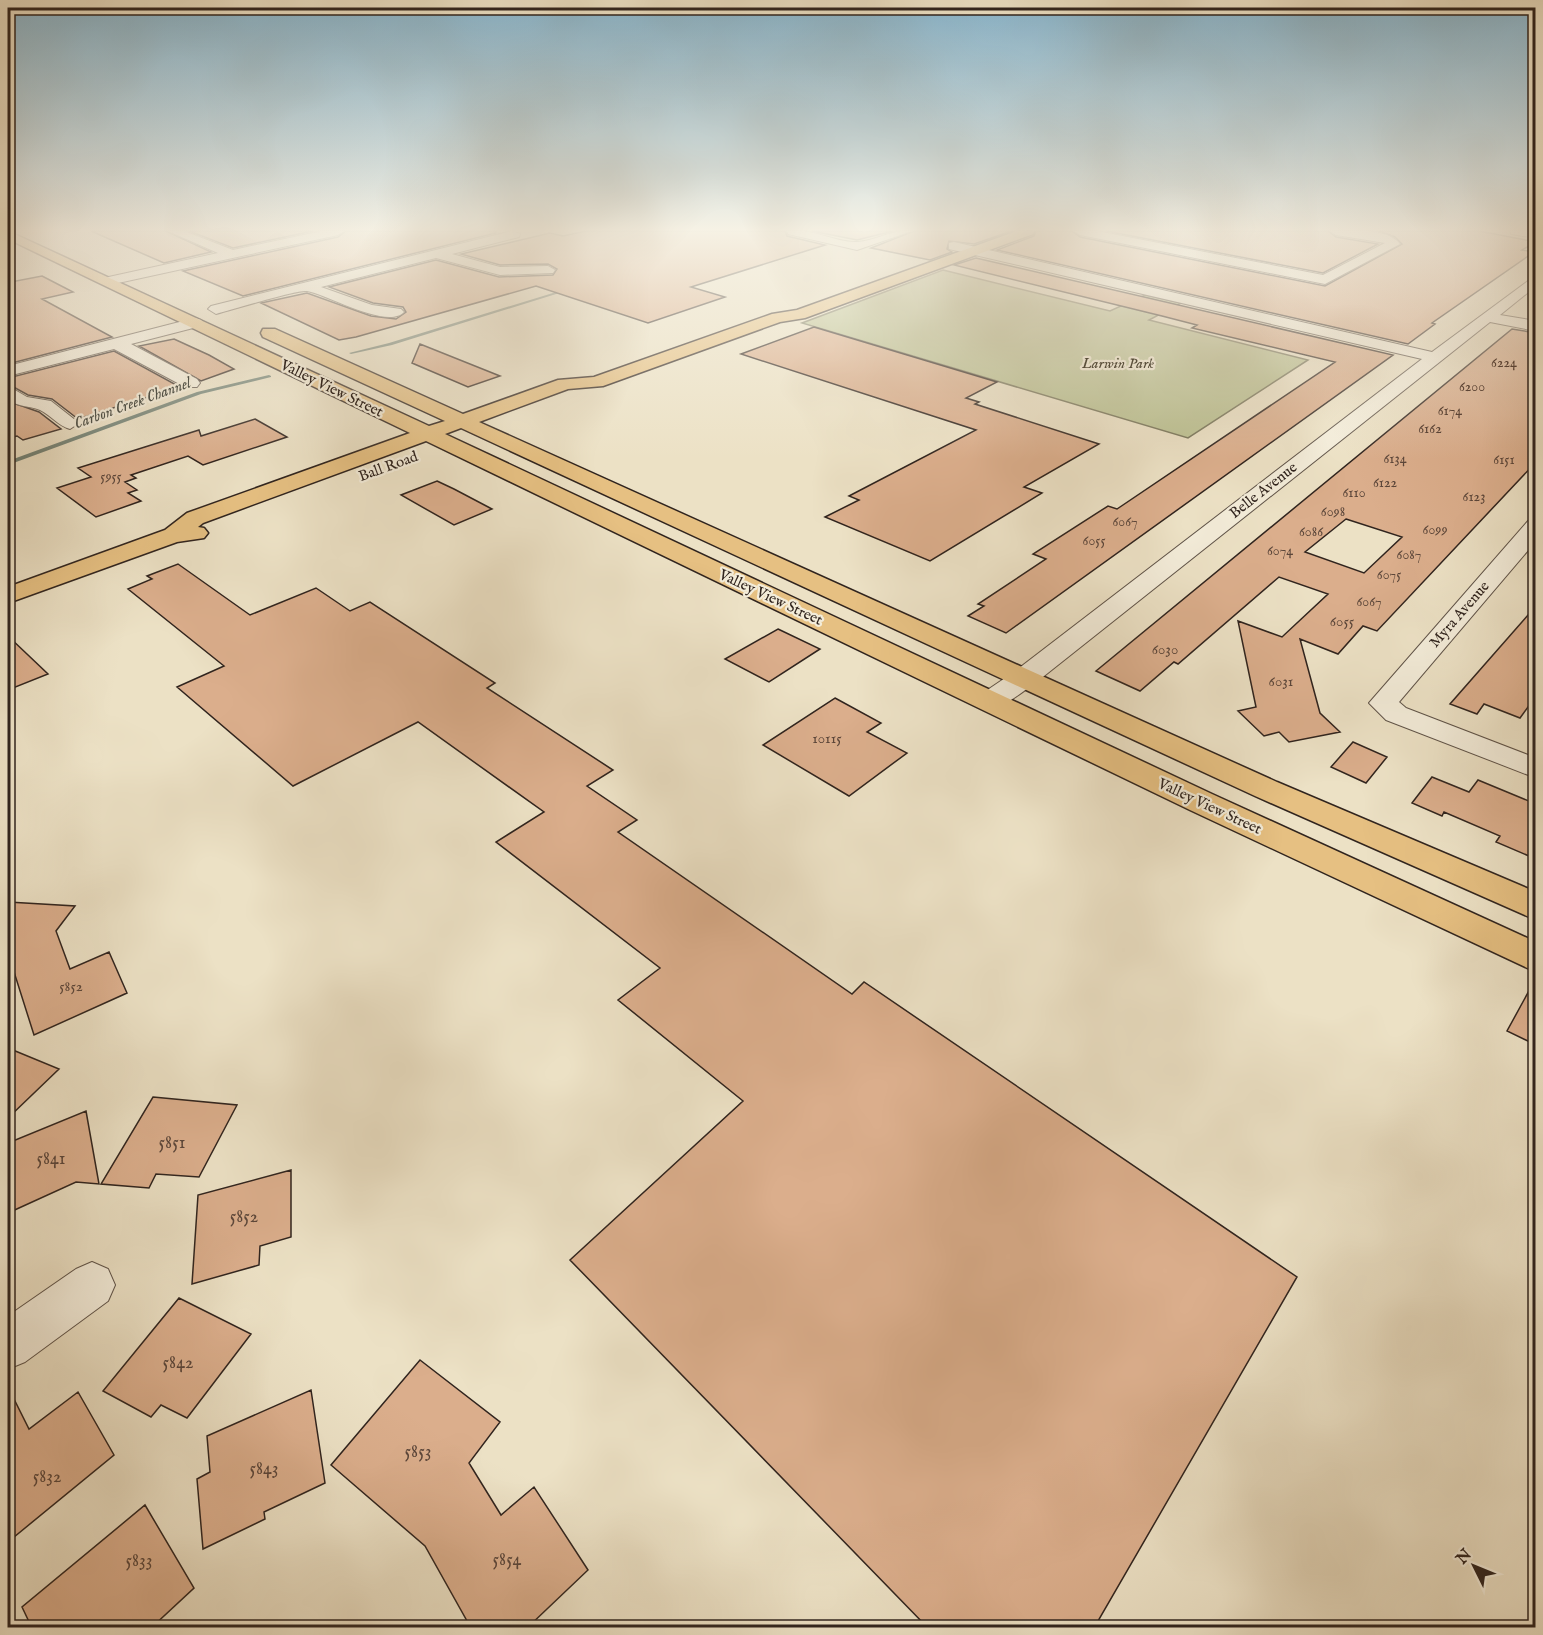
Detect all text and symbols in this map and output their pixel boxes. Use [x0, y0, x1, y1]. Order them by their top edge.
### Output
park label: Larwin Park [1081, 354, 1154, 373]
house number: 6224 [1491, 354, 1517, 372]
street label: Valley View Street [276, 355, 386, 422]
water label: Carbon Creek Channel [72, 373, 195, 434]
house number: 6200 [1459, 378, 1485, 396]
house number: 6174 [1438, 402, 1462, 420]
house number: 6162 [1418, 420, 1442, 438]
street label: Ball Road [356, 447, 421, 486]
house number: 6134 [1383, 450, 1407, 468]
house number: 6151 [1493, 451, 1515, 469]
street label: Belle Avenue [1226, 458, 1301, 523]
house number: 5955 [100, 468, 122, 486]
house number: 6122 [1373, 474, 1398, 492]
house number: 6110 [1342, 484, 1366, 502]
house number: 6123 [1463, 488, 1485, 506]
house number: 6098 [1321, 503, 1345, 521]
house number: 6067 [1112, 513, 1138, 531]
house number: 6099 [1422, 521, 1448, 539]
house number: 6086 [1299, 523, 1324, 541]
house number: 6055 [1083, 532, 1105, 550]
house number: 6074 [1267, 542, 1293, 560]
house number: 6087 [1397, 546, 1421, 564]
street label: Valley View Street [715, 565, 826, 630]
house number: 6075 [1377, 566, 1401, 584]
street label: Myra Avenue [1425, 577, 1494, 652]
house number: 6067 [1356, 593, 1382, 611]
house number: 6055 [1330, 612, 1355, 631]
house number: 6030 [1152, 640, 1178, 659]
house number: 6031 [1269, 672, 1293, 691]
house number: 10115 [812, 729, 842, 748]
street label: Valley View Street [1154, 774, 1265, 839]
house number: 5852 [59, 977, 83, 996]
house number: 5851 [159, 1132, 185, 1155]
house number: 5841 [36, 1148, 66, 1171]
house number: 5852 [230, 1206, 258, 1229]
house number: 5842 [163, 1352, 193, 1375]
house number: 5853 [405, 1441, 431, 1464]
house number: 5843 [249, 1458, 279, 1481]
house number: 5832 [33, 1466, 61, 1489]
north arrow [1444, 1536, 1504, 1596]
text: N [1452, 1545, 1477, 1570]
house number: 5854 [493, 1549, 522, 1572]
house number: 5833 [125, 1550, 153, 1573]

